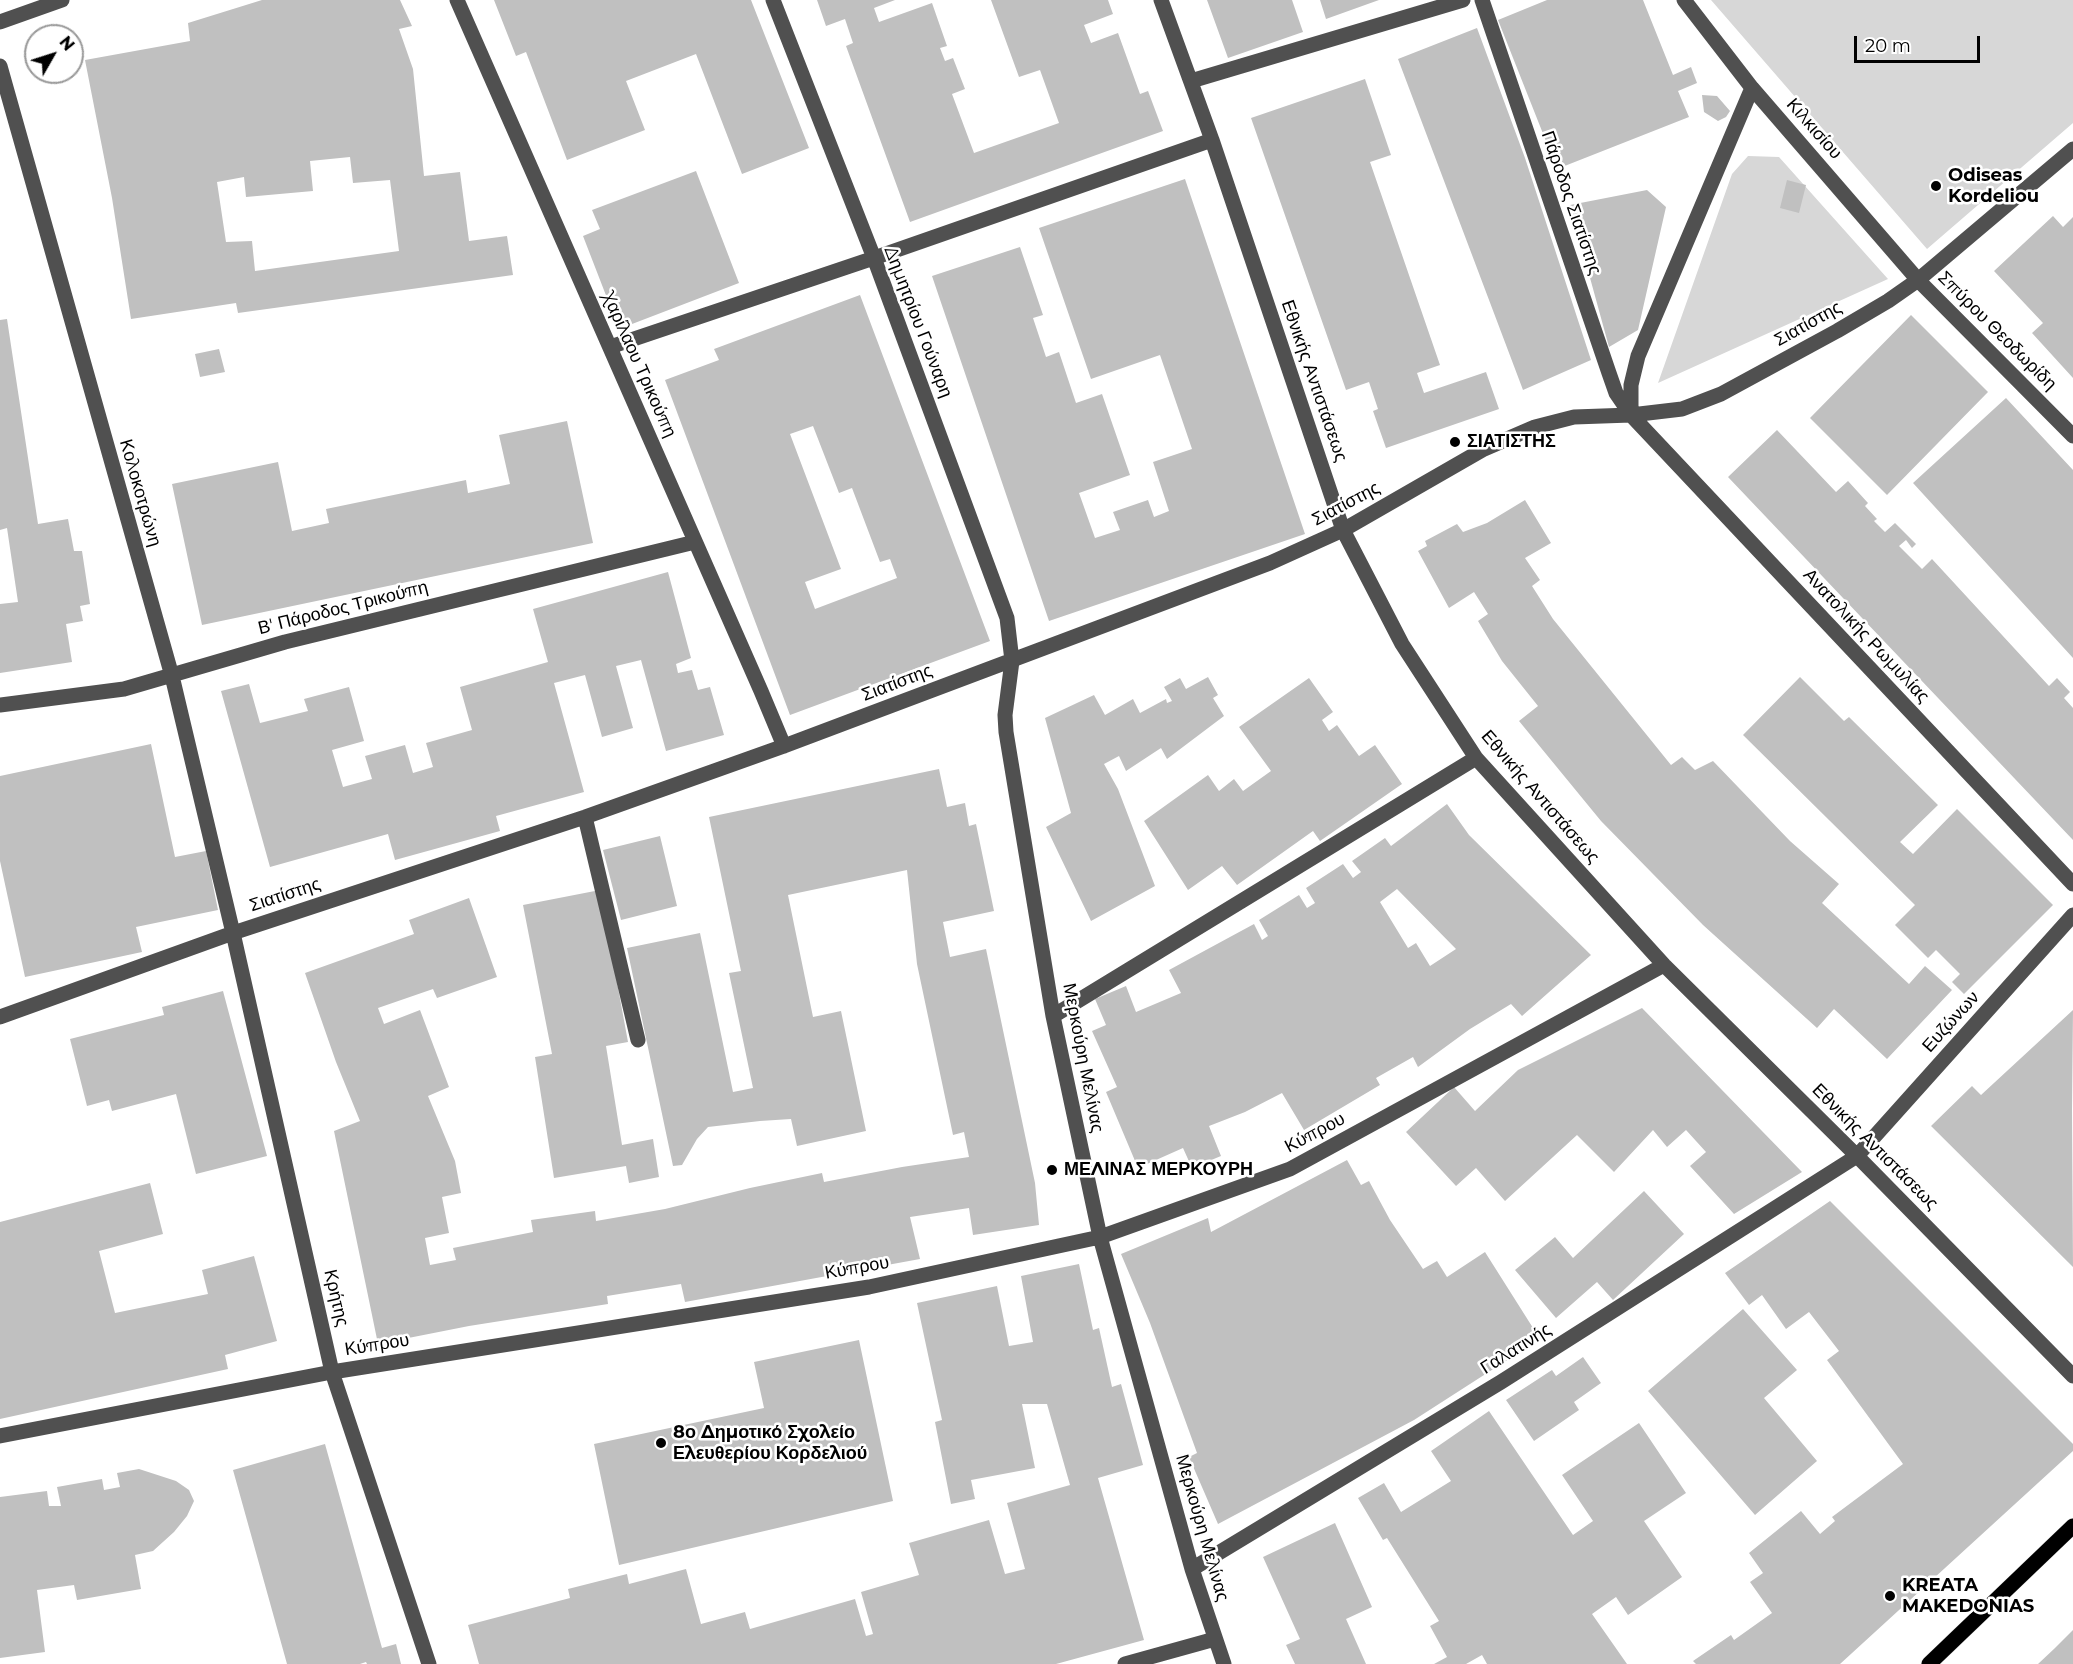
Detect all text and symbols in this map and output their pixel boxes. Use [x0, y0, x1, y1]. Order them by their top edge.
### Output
north arrow [24, 24, 84, 84]
scale bar [1857, 24, 1983, 62]
text: N [55, 33, 78, 55]
text: 20 m [1865, 35, 1911, 57]
street label: Κιλκισίου [1782, 94, 1846, 164]
street label: Πάροδος Σιατίστης [1536, 128, 1606, 278]
place label: Odiseas Kordeliou [1948, 165, 2039, 207]
marker: Odiseas Kordeliou [1929, 179, 1943, 193]
street label: Δημητρίου Γούναρη [879, 243, 957, 401]
street label: Σπύρου Θεοδωρίδη [1933, 267, 2061, 395]
street label: Χαρίλαου Τρικούπη [597, 289, 681, 441]
street label: Εθνικής Αντιστάσεως [1276, 297, 1352, 465]
street label: Σιατίστης [1771, 297, 1845, 351]
place label: ΣΙΑΤΙΣΤΗΣ [1467, 431, 1556, 453]
marker: ΣΙΑΤΙΣΤΗΣ [1448, 435, 1462, 449]
street label: Κολοκοτρώνη [114, 437, 166, 549]
street label: Σιατίστης [1308, 477, 1384, 531]
street label: Ανατολικής Ρωμυλίας [1798, 565, 1934, 707]
street label: Β' Πάροδος Τρικούπη [256, 576, 430, 640]
street label: Σιατίστης [859, 660, 935, 706]
street label: Εθνικής Αντιστάσεως [1476, 726, 1604, 868]
street label: Σιατίστης [247, 873, 323, 917]
street label: Μερκούρη Μελίνας [1058, 981, 1108, 1135]
street label: Ευζώνων [1918, 987, 1984, 1057]
street label: Εθνικής Αντιστάσεως [1807, 1079, 1943, 1215]
street label: Κύπρου [1281, 1108, 1349, 1158]
place label: ΜΕΛΙΝΑΣ ΜΕΡΚΟΥΡΗ [1064, 1159, 1253, 1181]
marker: ΜΕΛΙΝΑΣ ΜΕΡΚΟΥΡΗ [1045, 1163, 1059, 1177]
street label: Κύπρου [823, 1252, 891, 1284]
street label: Κρήτης [319, 1267, 353, 1329]
street label: Γαλατινής [1477, 1319, 1555, 1379]
street label: Κύπρου [343, 1329, 411, 1361]
place label: 8ο Δημοτικό Σχολείο Ελευθερίου Κορδελιού [673, 1422, 867, 1464]
marker: 8ο Δημοτικό Σχολείο Ελευθερίου Κορδελιού [654, 1436, 668, 1450]
street label: Μερκούρη Μελίνας [1171, 1452, 1233, 1604]
place label: KREATA MAKEDONIAS [1902, 1575, 2034, 1618]
marker: KREATA MAKEDONIAS [1883, 1589, 1897, 1603]

